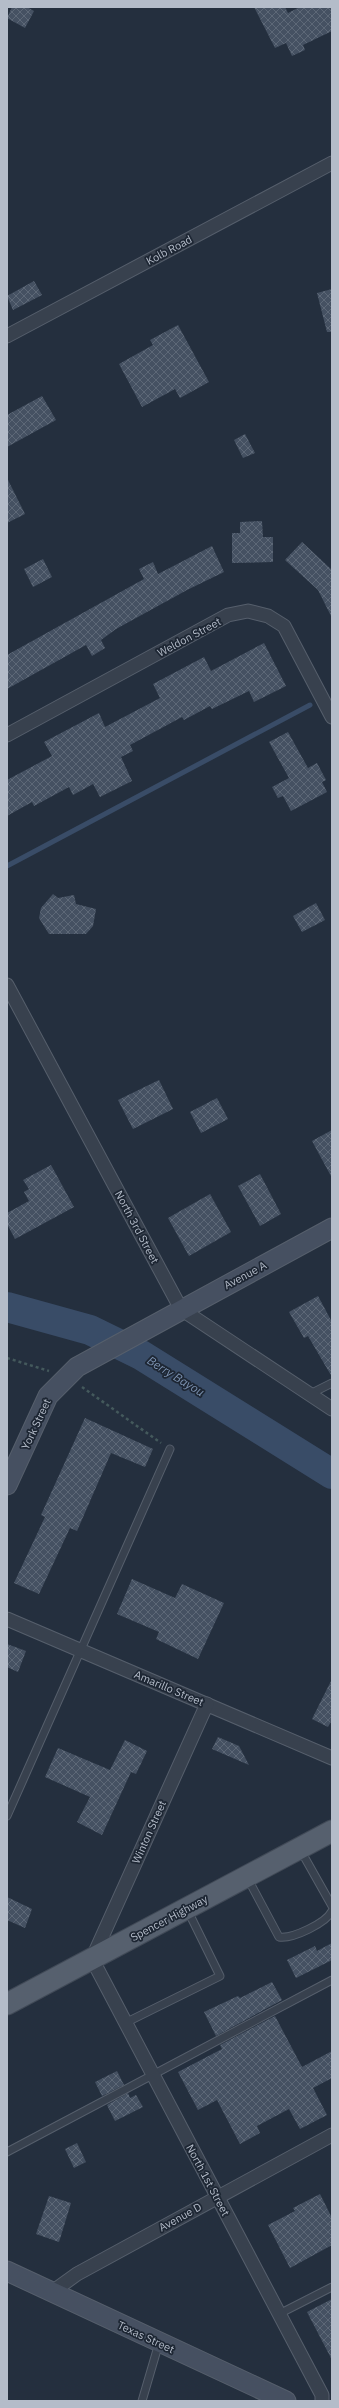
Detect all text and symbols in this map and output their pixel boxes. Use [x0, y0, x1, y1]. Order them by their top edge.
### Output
street label: Kolb Road [144, 232, 194, 268]
street label: Weldon Street [155, 614, 223, 660]
street label: North 3rd Street [112, 1188, 162, 1266]
street label: Avenue A [221, 1258, 269, 1292]
water label: Berry Bayou [145, 1353, 208, 1400]
street label: York Street [18, 1396, 54, 1452]
street label: Amarillo Street [132, 1667, 206, 1709]
street label: Winton Street [129, 1798, 169, 1866]
street label: Spencer Highway [128, 1892, 210, 1944]
street label: North 1st Street [183, 2142, 233, 2218]
street label: Avenue D [156, 2200, 204, 2234]
street label: Texas Street [115, 2318, 177, 2356]

